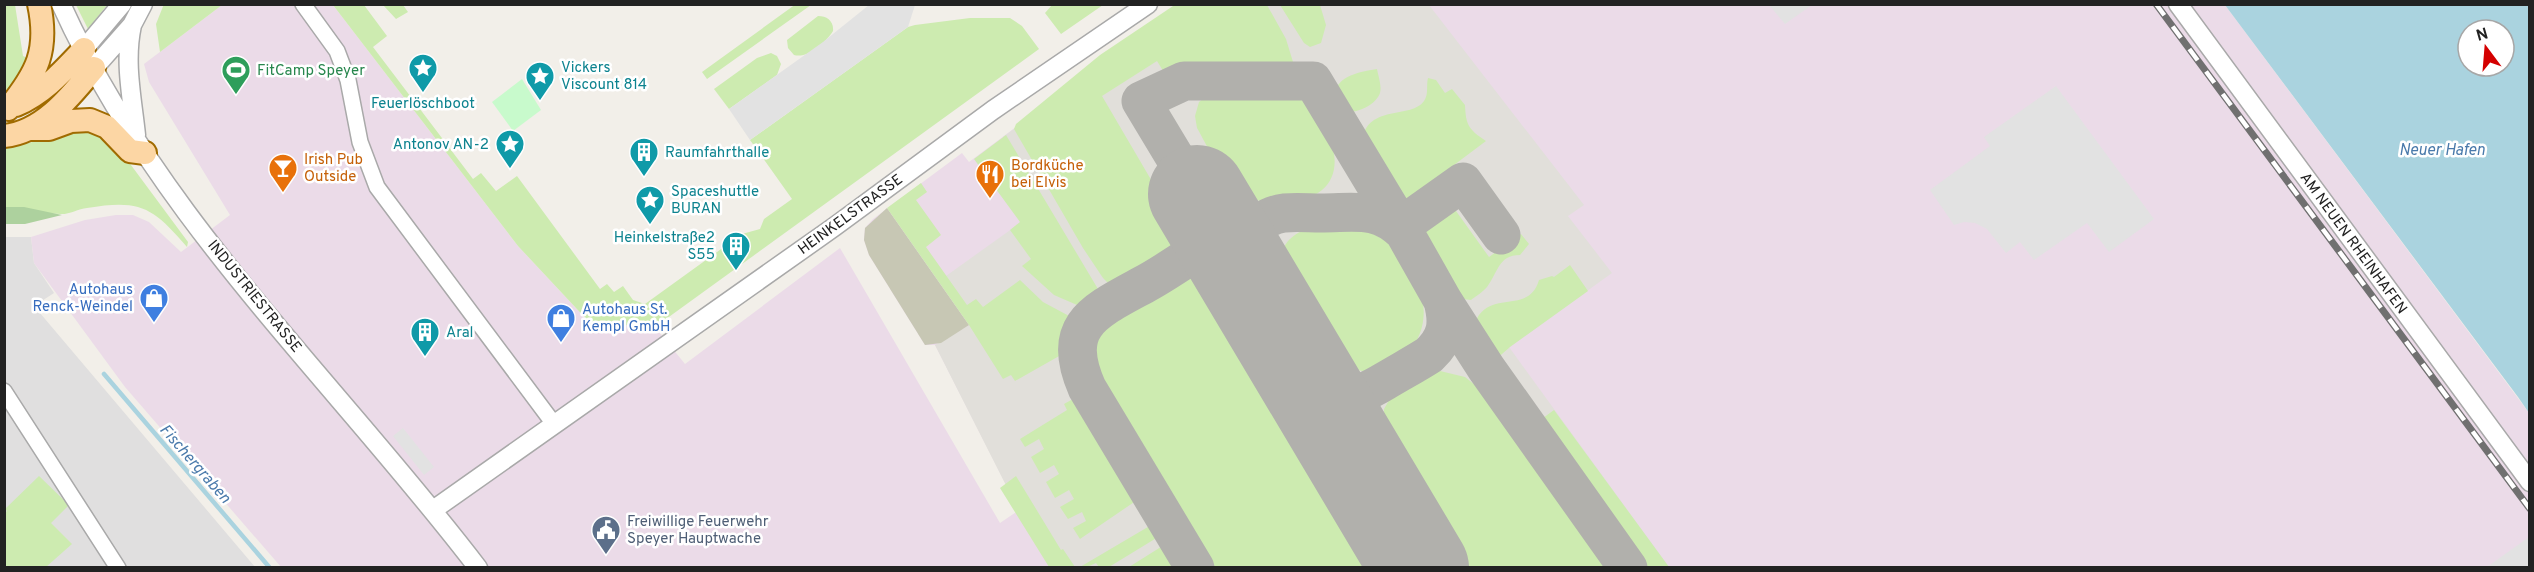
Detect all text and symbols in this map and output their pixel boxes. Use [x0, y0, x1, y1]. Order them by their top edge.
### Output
north arrow [2456, 18, 2516, 78]
text: N [2474, 24, 2491, 47]
place icon: Feuerlöschboot [407, 52, 439, 94]
sports icon: FitCamp Speyer [220, 54, 252, 96]
place label: Vickers Viscount 814 [561, 59, 647, 95]
place icon: Vickers Viscount 814 [524, 60, 556, 102]
place label: FitCamp Speyer [257, 62, 365, 81]
place label: Feuerlöschboot [371, 95, 475, 114]
place icon: Antonov AN-2 [494, 128, 526, 170]
place label: Antonov AN-2 [393, 136, 489, 155]
building icon: Raumfahrthalle [628, 136, 660, 178]
water label: Neuer Hafen [2399, 141, 2485, 161]
place label: Raumfahrthalle [665, 144, 769, 163]
place label: Irish Pub Outside [304, 151, 363, 187]
bar icon: Irish Pub Outside [267, 152, 299, 194]
place label: Bordküche bei Elvis [1011, 157, 1084, 193]
restaurant icon: Bordküche bei Elvis [974, 158, 1006, 200]
street label: AM NEUEN RHEINHAFEN [2295, 169, 2411, 318]
street label: HEINKELSTRASSE [795, 171, 907, 260]
place label: Spaceshuttle BURAN [671, 183, 759, 219]
place icon: Spaceshuttle BURAN [634, 184, 666, 226]
place label: Heinkelstraße2 S55 [614, 229, 715, 265]
building icon: Heinkelstraße2 S55 [720, 230, 752, 272]
street label: INDUSTRIESTRASSE [203, 237, 305, 357]
place label: Autohaus Renck-Weindel [32, 281, 133, 317]
shop icon: Autohaus Renck-Weindel [138, 282, 170, 324]
place label: Autohaus St. Kempl GmbH [582, 301, 671, 337]
shop icon: Autohaus St. Kempl GmbH [545, 302, 577, 344]
building icon: Aral [409, 316, 441, 358]
place label: Aral [446, 324, 474, 343]
water label: Fischergraben [155, 421, 235, 508]
place label: Freiwillige Feuerwehr Speyer Hauptwache [627, 513, 769, 549]
public building icon: Freiwillige Feuerwehr Speyer Hauptwache [590, 514, 622, 556]

